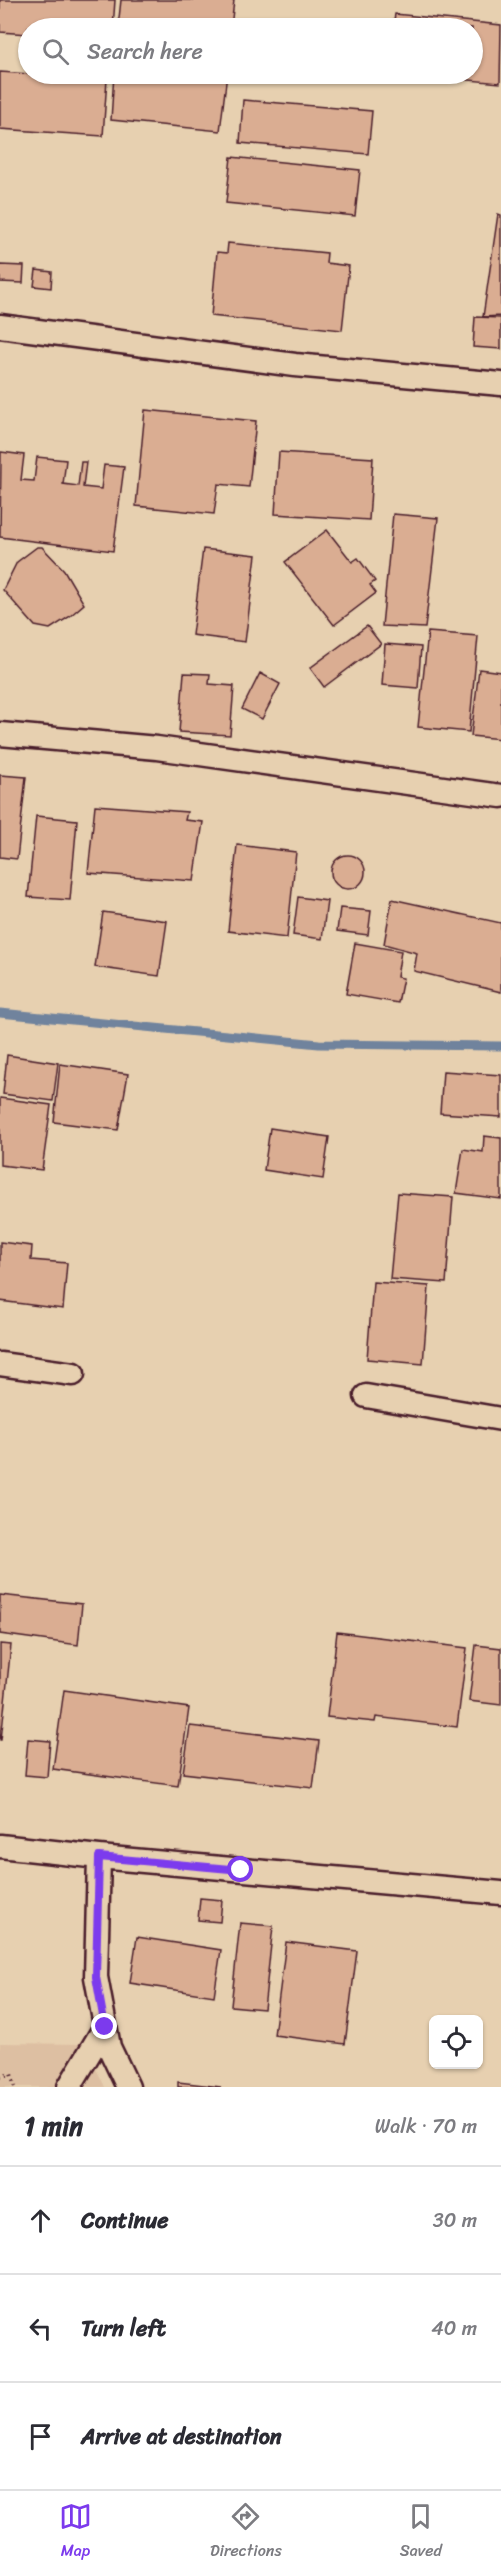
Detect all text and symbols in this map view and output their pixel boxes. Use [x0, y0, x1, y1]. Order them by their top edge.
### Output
search box [18, 18, 483, 84]
text: Search here [87, 32, 203, 71]
icon: search [39, 35, 72, 68]
route start [227, 1856, 253, 1882]
route end [91, 2013, 117, 2039]
map controls [429, 2015, 483, 2069]
button: locate [429, 2015, 483, 2069]
text: 1 min [24, 2103, 83, 2149]
text: Walk · 70 m [375, 2109, 477, 2144]
text: Continue [81, 2201, 169, 2240]
text: 30 m [433, 2203, 477, 2238]
icon: ahead [24, 2204, 57, 2237]
text: Turn left [81, 2309, 166, 2348]
text: 40 m [431, 2311, 477, 2346]
icon: left [24, 2312, 57, 2345]
text: Arrive at destination [81, 2417, 282, 2456]
icon: arrive [24, 2420, 57, 2453]
tab: Map [59, 2500, 92, 2565]
tab: Directions [210, 2500, 282, 2565]
tab: Saved [400, 2500, 442, 2565]

